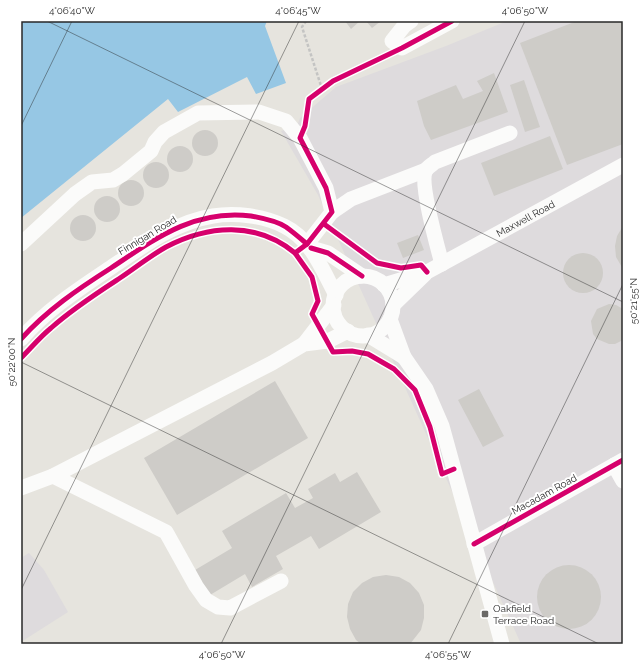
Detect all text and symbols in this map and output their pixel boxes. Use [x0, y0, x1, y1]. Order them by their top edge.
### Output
text: 4°06'40"W [49, 5, 96, 16]
text: 4°06'45"W [275, 5, 321, 16]
text: 4°06'50"W [502, 5, 549, 16]
street label: Maxwell Road [495, 198, 557, 239]
street label: Finnigan Road [116, 214, 178, 257]
text: 50°21'55"N [628, 278, 639, 324]
text: 50°22'00"N [6, 337, 17, 387]
street label: Macadam Road [510, 472, 579, 517]
place label: Oakfield Terrace Road [493, 603, 554, 626]
marker: Oakfield Terrace Road [480, 609, 490, 619]
text: 4°06'50"W [199, 649, 246, 660]
text: 4°06'55"W [425, 649, 472, 660]

